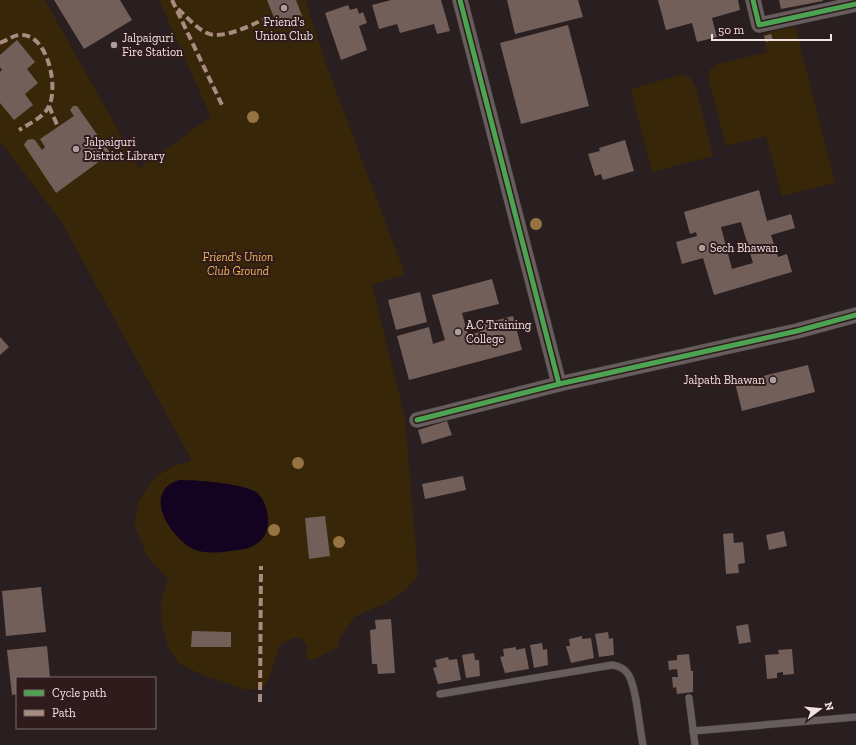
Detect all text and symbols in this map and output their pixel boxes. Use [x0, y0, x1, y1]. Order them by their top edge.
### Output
marker: Friend's Union Club [279, 3, 289, 13]
place label: Friend's Union Club [255, 15, 313, 43]
scale bar [712, 16, 831, 42]
text: 50 m [718, 23, 745, 37]
place label: Jalpaiguri Fire Station [122, 31, 183, 59]
marker: Jalpaiguri Fire Station [109, 40, 119, 50]
place label: Jalpaiguri District Library [84, 135, 166, 163]
marker: Jalpaiguri District Library [71, 144, 81, 154]
place label: Sech Bhawan [710, 241, 778, 255]
marker: Sech Bhawan [697, 243, 707, 253]
park label: Friend's Union Club Ground [203, 250, 273, 278]
place label: A.C Training College [466, 318, 532, 346]
marker: A.C Training College [453, 327, 463, 337]
place label: Jalpath Bhawan [683, 373, 765, 387]
marker: Jalpath Bhawan [768, 375, 778, 385]
legend [16, 677, 156, 729]
text: Cycle path [52, 686, 107, 700]
north arrow [800, 689, 840, 729]
text: N [822, 701, 837, 713]
text: Path [52, 706, 76, 720]

